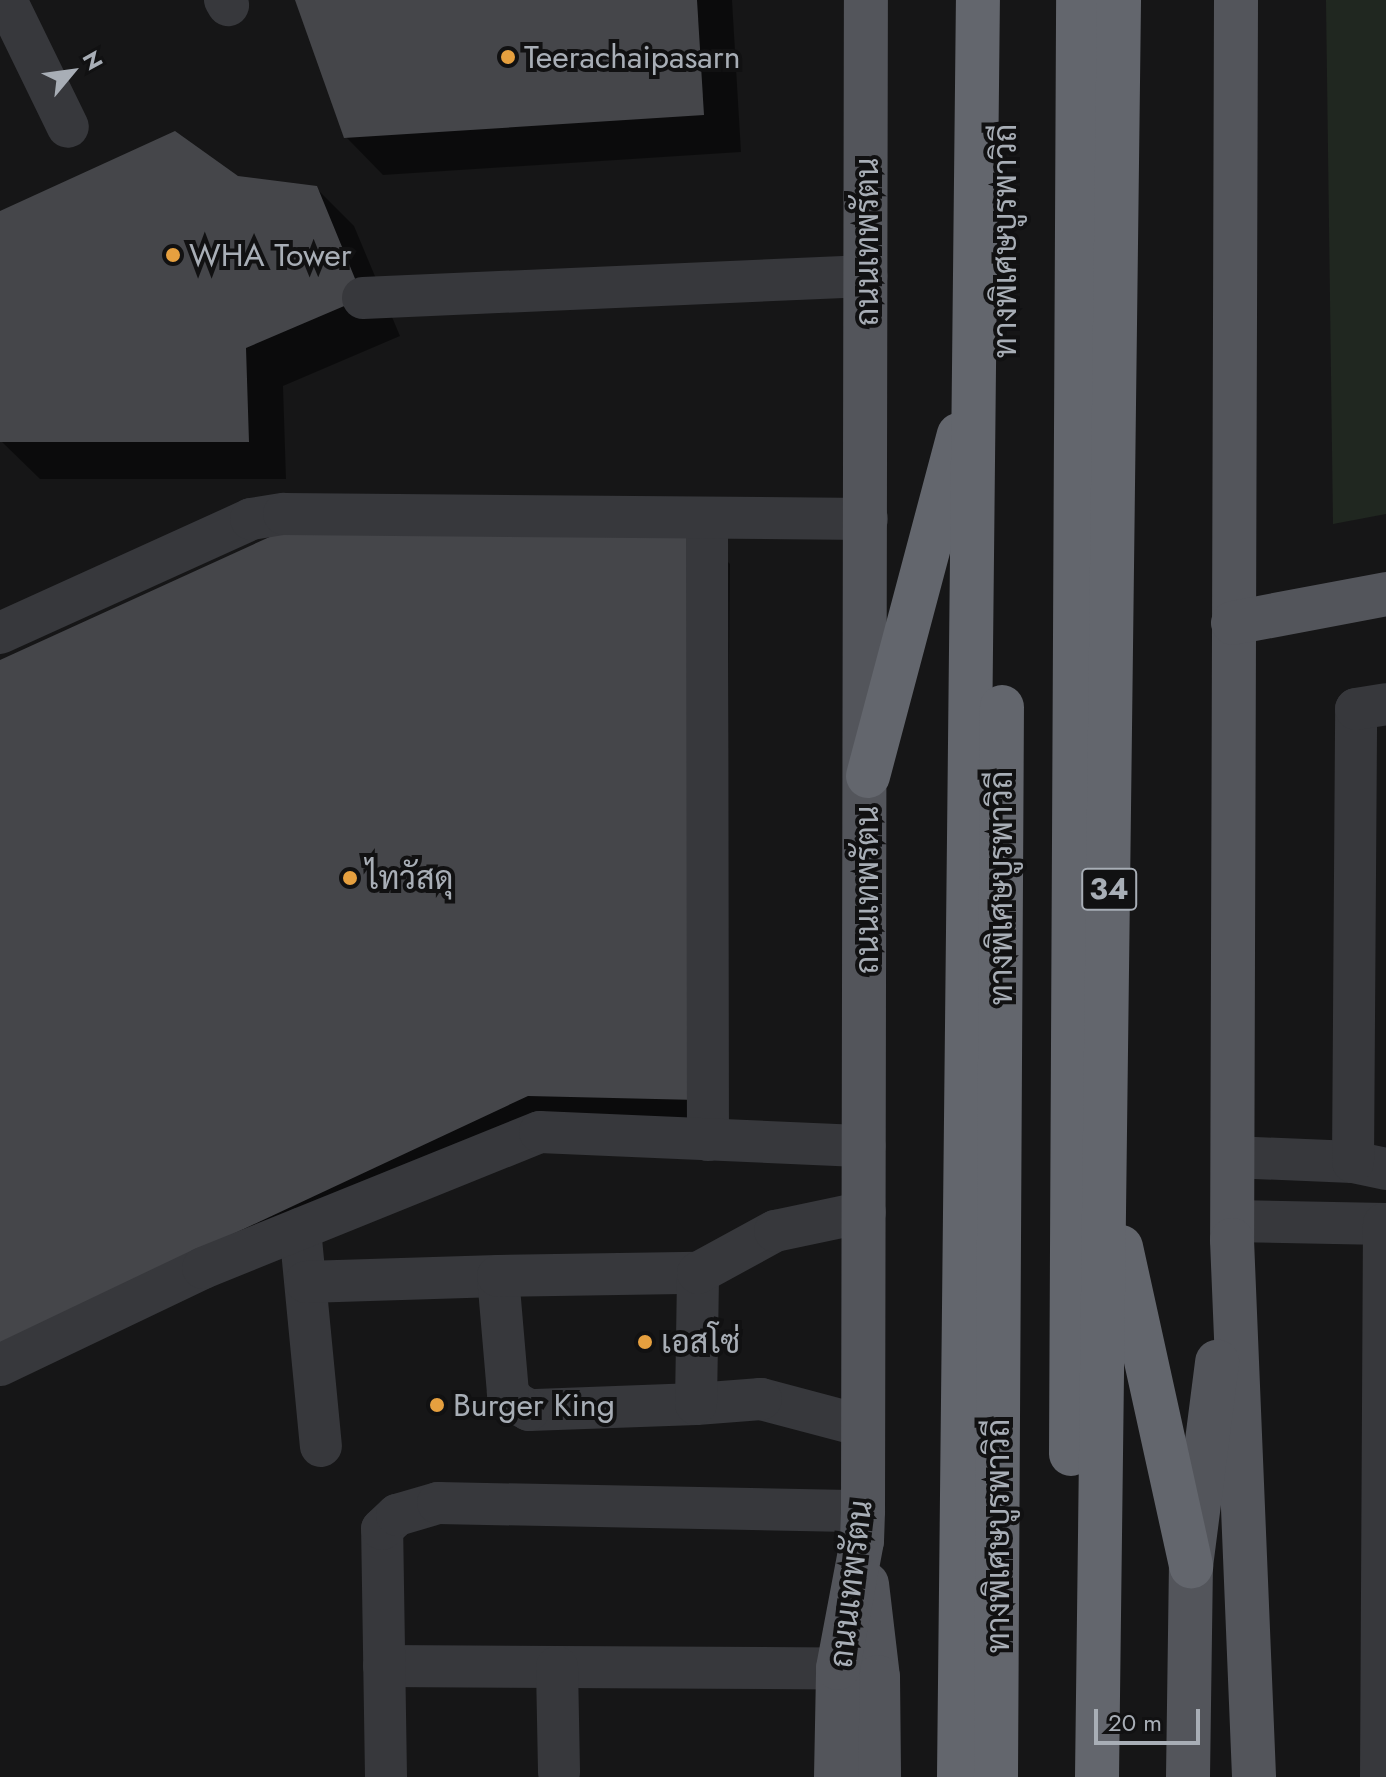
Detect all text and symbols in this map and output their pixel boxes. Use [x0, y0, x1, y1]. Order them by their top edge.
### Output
north arrow [32, 32, 112, 112]
place label: Teerachaipasarn [524, 38, 741, 76]
text: N [75, 45, 111, 76]
marker: Teerachaipasarn [499, 48, 517, 66]
street label: ทางพิเศษบูรพาวิถี [986, 124, 1024, 358]
street label: ถนนเทพรัตน [848, 158, 886, 326]
place label: WHA Tower [189, 236, 352, 274]
marker: WHA Tower [164, 246, 182, 264]
street label: ทางพิเศษบูรพาวิถี [982, 771, 1020, 1005]
street label: ถนนเทพรัตน [848, 806, 886, 974]
place label: ไทวัสดุ [366, 859, 453, 897]
road number: 34 [1081, 863, 1137, 915]
marker: ไทวัสดุ [341, 869, 359, 887]
place label: เอสโซ่ [661, 1323, 740, 1361]
marker: เอสโซ่ [636, 1333, 654, 1351]
place label: Burger King [453, 1386, 615, 1424]
marker: Burger King [428, 1396, 446, 1414]
street label: ทางพิเศษบูรพาวิถี [979, 1419, 1017, 1653]
street label: ถนนเทพรัตน [822, 1498, 880, 1670]
scale bar [1098, 1693, 1204, 1743]
text: 20 m [1108, 1705, 1162, 1740]

